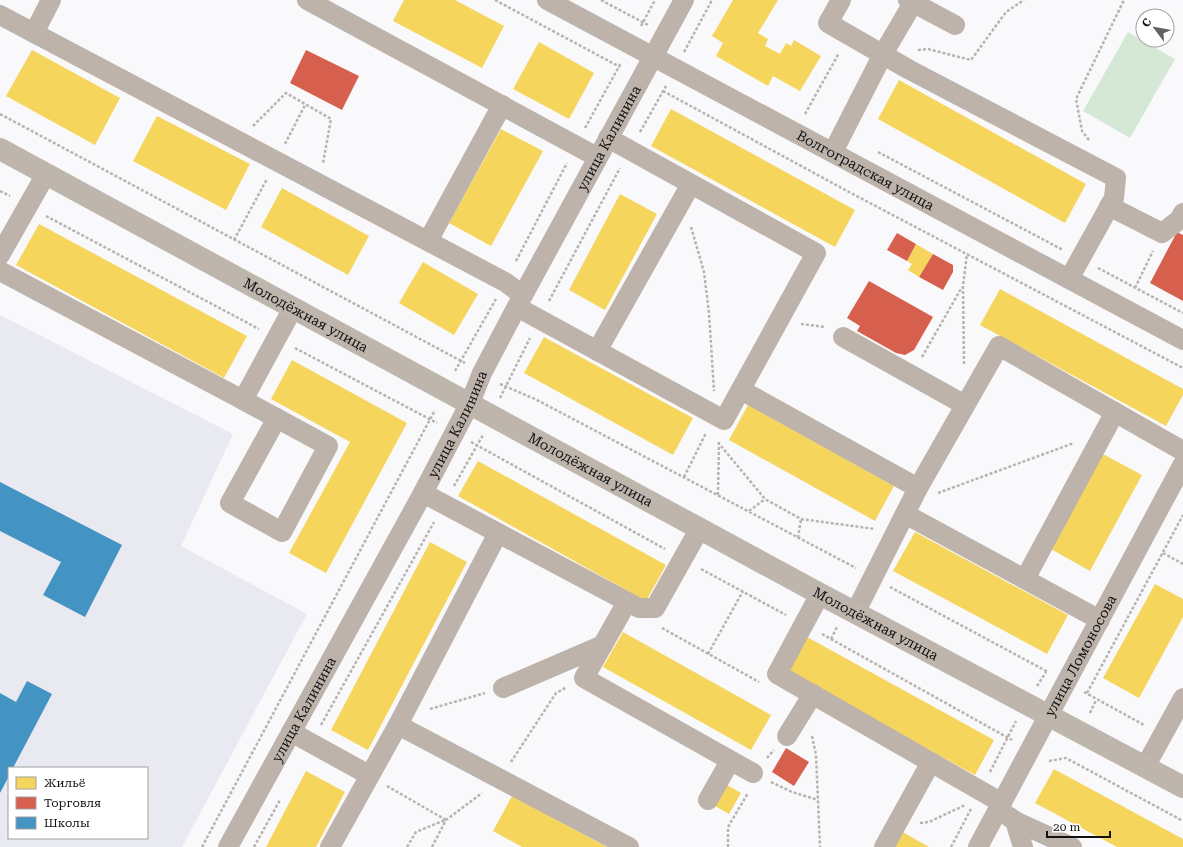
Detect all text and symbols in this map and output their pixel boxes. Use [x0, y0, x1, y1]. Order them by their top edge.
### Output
north arrow [1135, 8, 1175, 48]
text: С [1139, 16, 1155, 30]
street label: улица Калинина [573, 82, 644, 193]
street label: Волгоградская улица [794, 127, 937, 214]
street label: Молодёжная улица [241, 275, 371, 355]
street label: улица Калинина [424, 368, 490, 481]
street label: Молодёжная улица [526, 429, 656, 510]
street label: Молодёжная улица [810, 584, 941, 664]
street label: улица Ломоносова [1041, 592, 1120, 719]
street label: улица Калинина [268, 654, 339, 765]
legend [8, 767, 148, 839]
text: Жильё [44, 776, 86, 790]
text: Торговля [44, 796, 101, 810]
scale bar [1047, 813, 1110, 839]
text: Школы [44, 816, 90, 830]
text: 20 m [1053, 820, 1080, 834]

